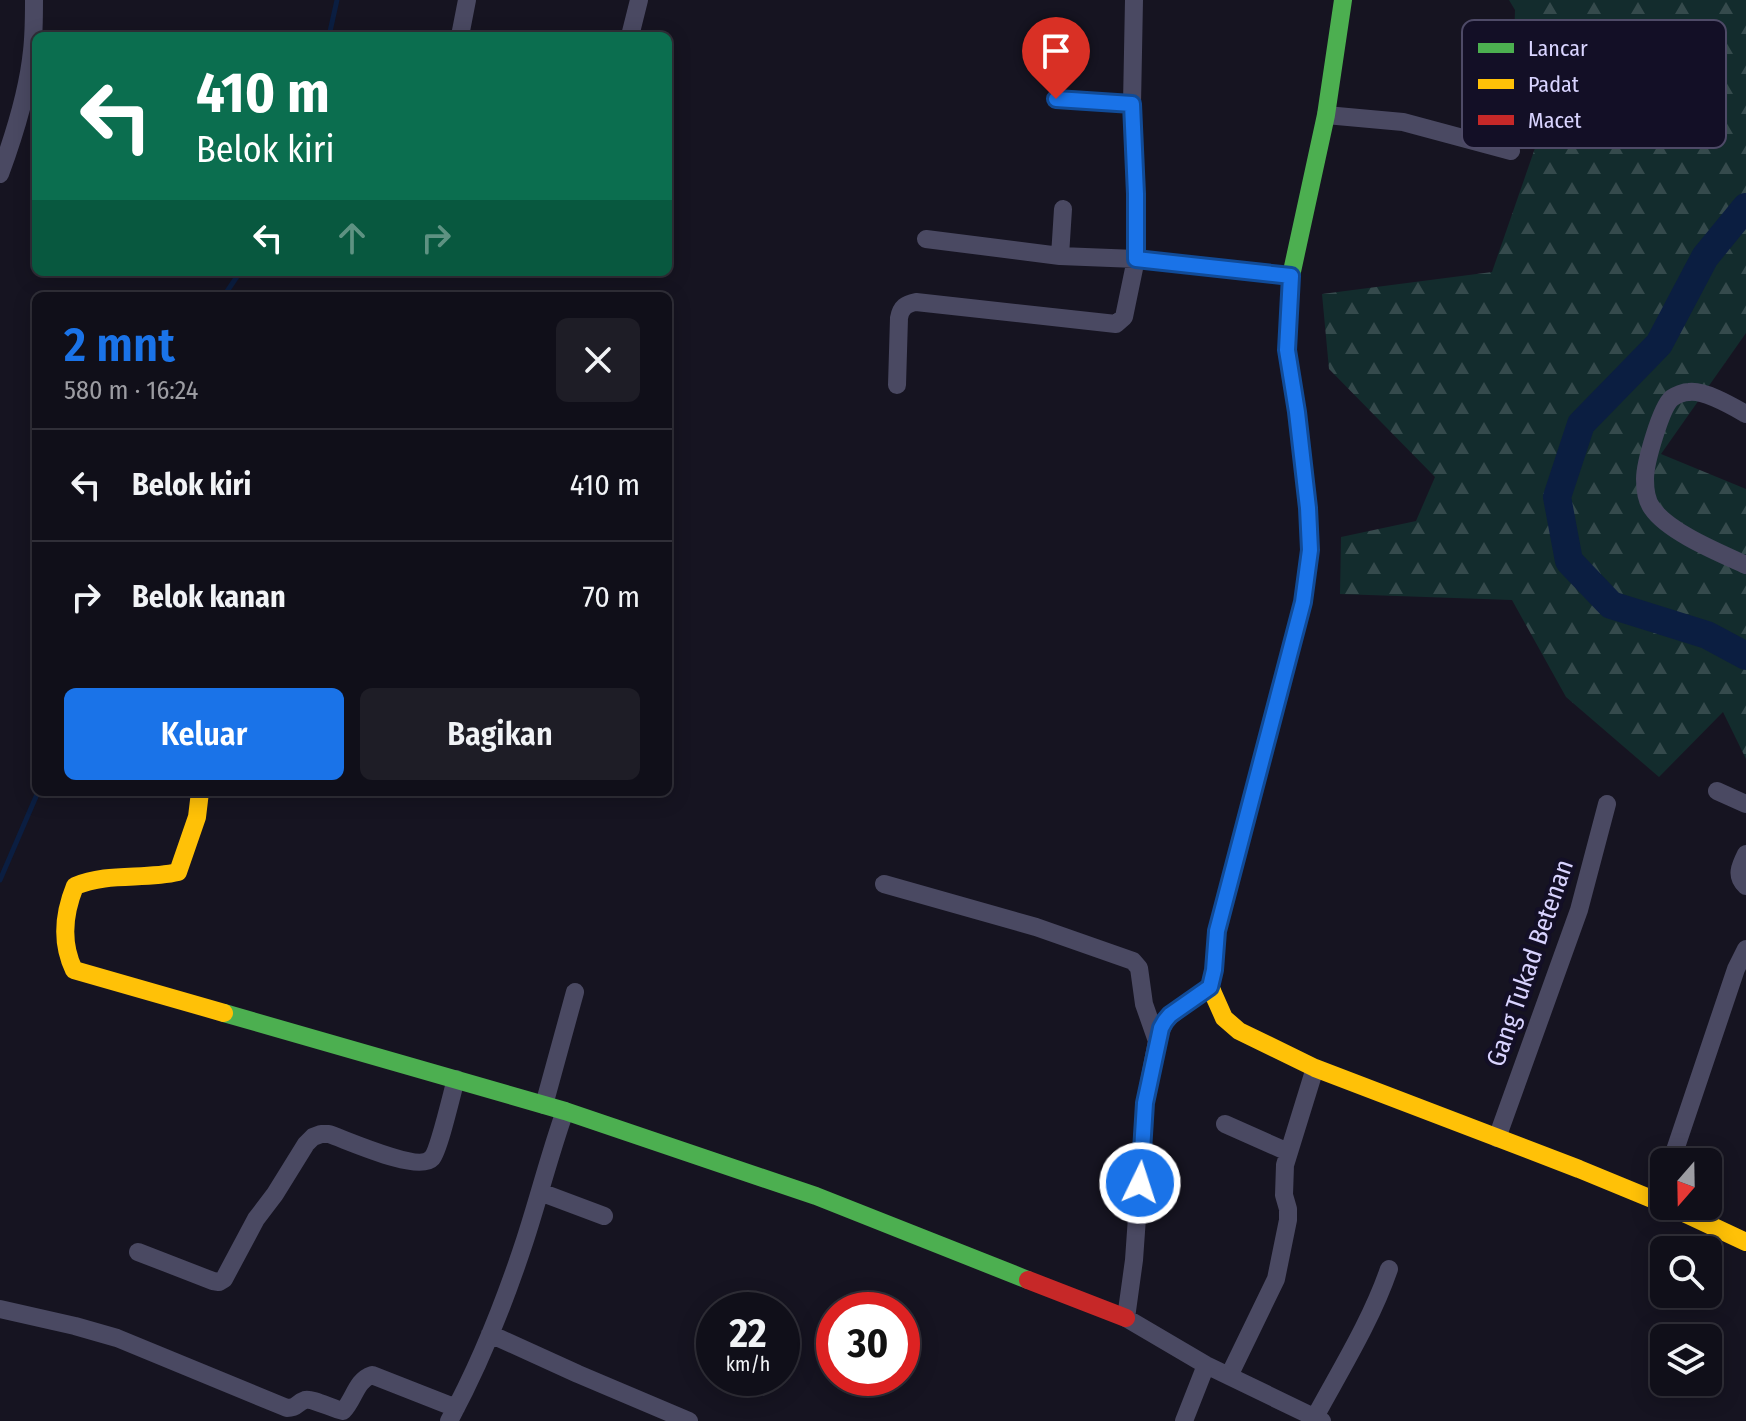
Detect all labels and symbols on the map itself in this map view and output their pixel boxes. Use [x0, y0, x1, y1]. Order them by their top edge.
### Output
pin [1022, 17, 1090, 99]
legend [1462, 20, 1726, 148]
text: Lancar [1528, 35, 1588, 62]
text: Padat [1528, 71, 1580, 98]
text: Macet [1528, 107, 1582, 134]
street label: Gang Tukad Betenan [1480, 855, 1580, 1071]
position arrow [1098, 1141, 1182, 1225]
north arrow [1650, 1148, 1722, 1220]
speed limit sign: 30 [816, 1292, 920, 1396]

